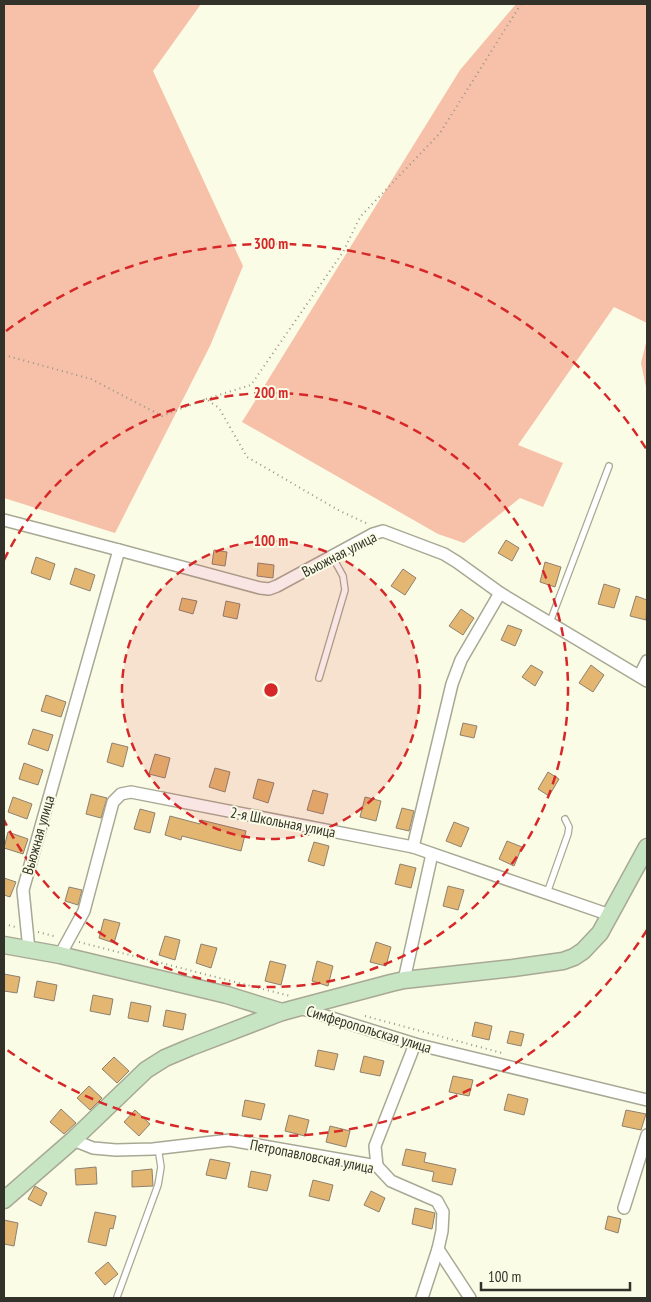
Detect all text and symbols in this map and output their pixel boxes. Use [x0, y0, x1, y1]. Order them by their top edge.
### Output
text: 300 m [254, 234, 288, 253]
text: 200 m [254, 383, 288, 402]
street label: Вьюжная улица [298, 527, 380, 581]
text: 100 m [254, 531, 288, 550]
centre of rings [262, 681, 280, 699]
street label: Вьюжная улица [18, 793, 58, 877]
street label: 2-я Школьная улица [229, 802, 337, 842]
street label: Симферопольская улица [304, 1001, 434, 1057]
street label: Петропавловская улица [248, 1135, 376, 1177]
scale bar [481, 1260, 630, 1292]
text: 100 m [488, 1267, 521, 1286]

